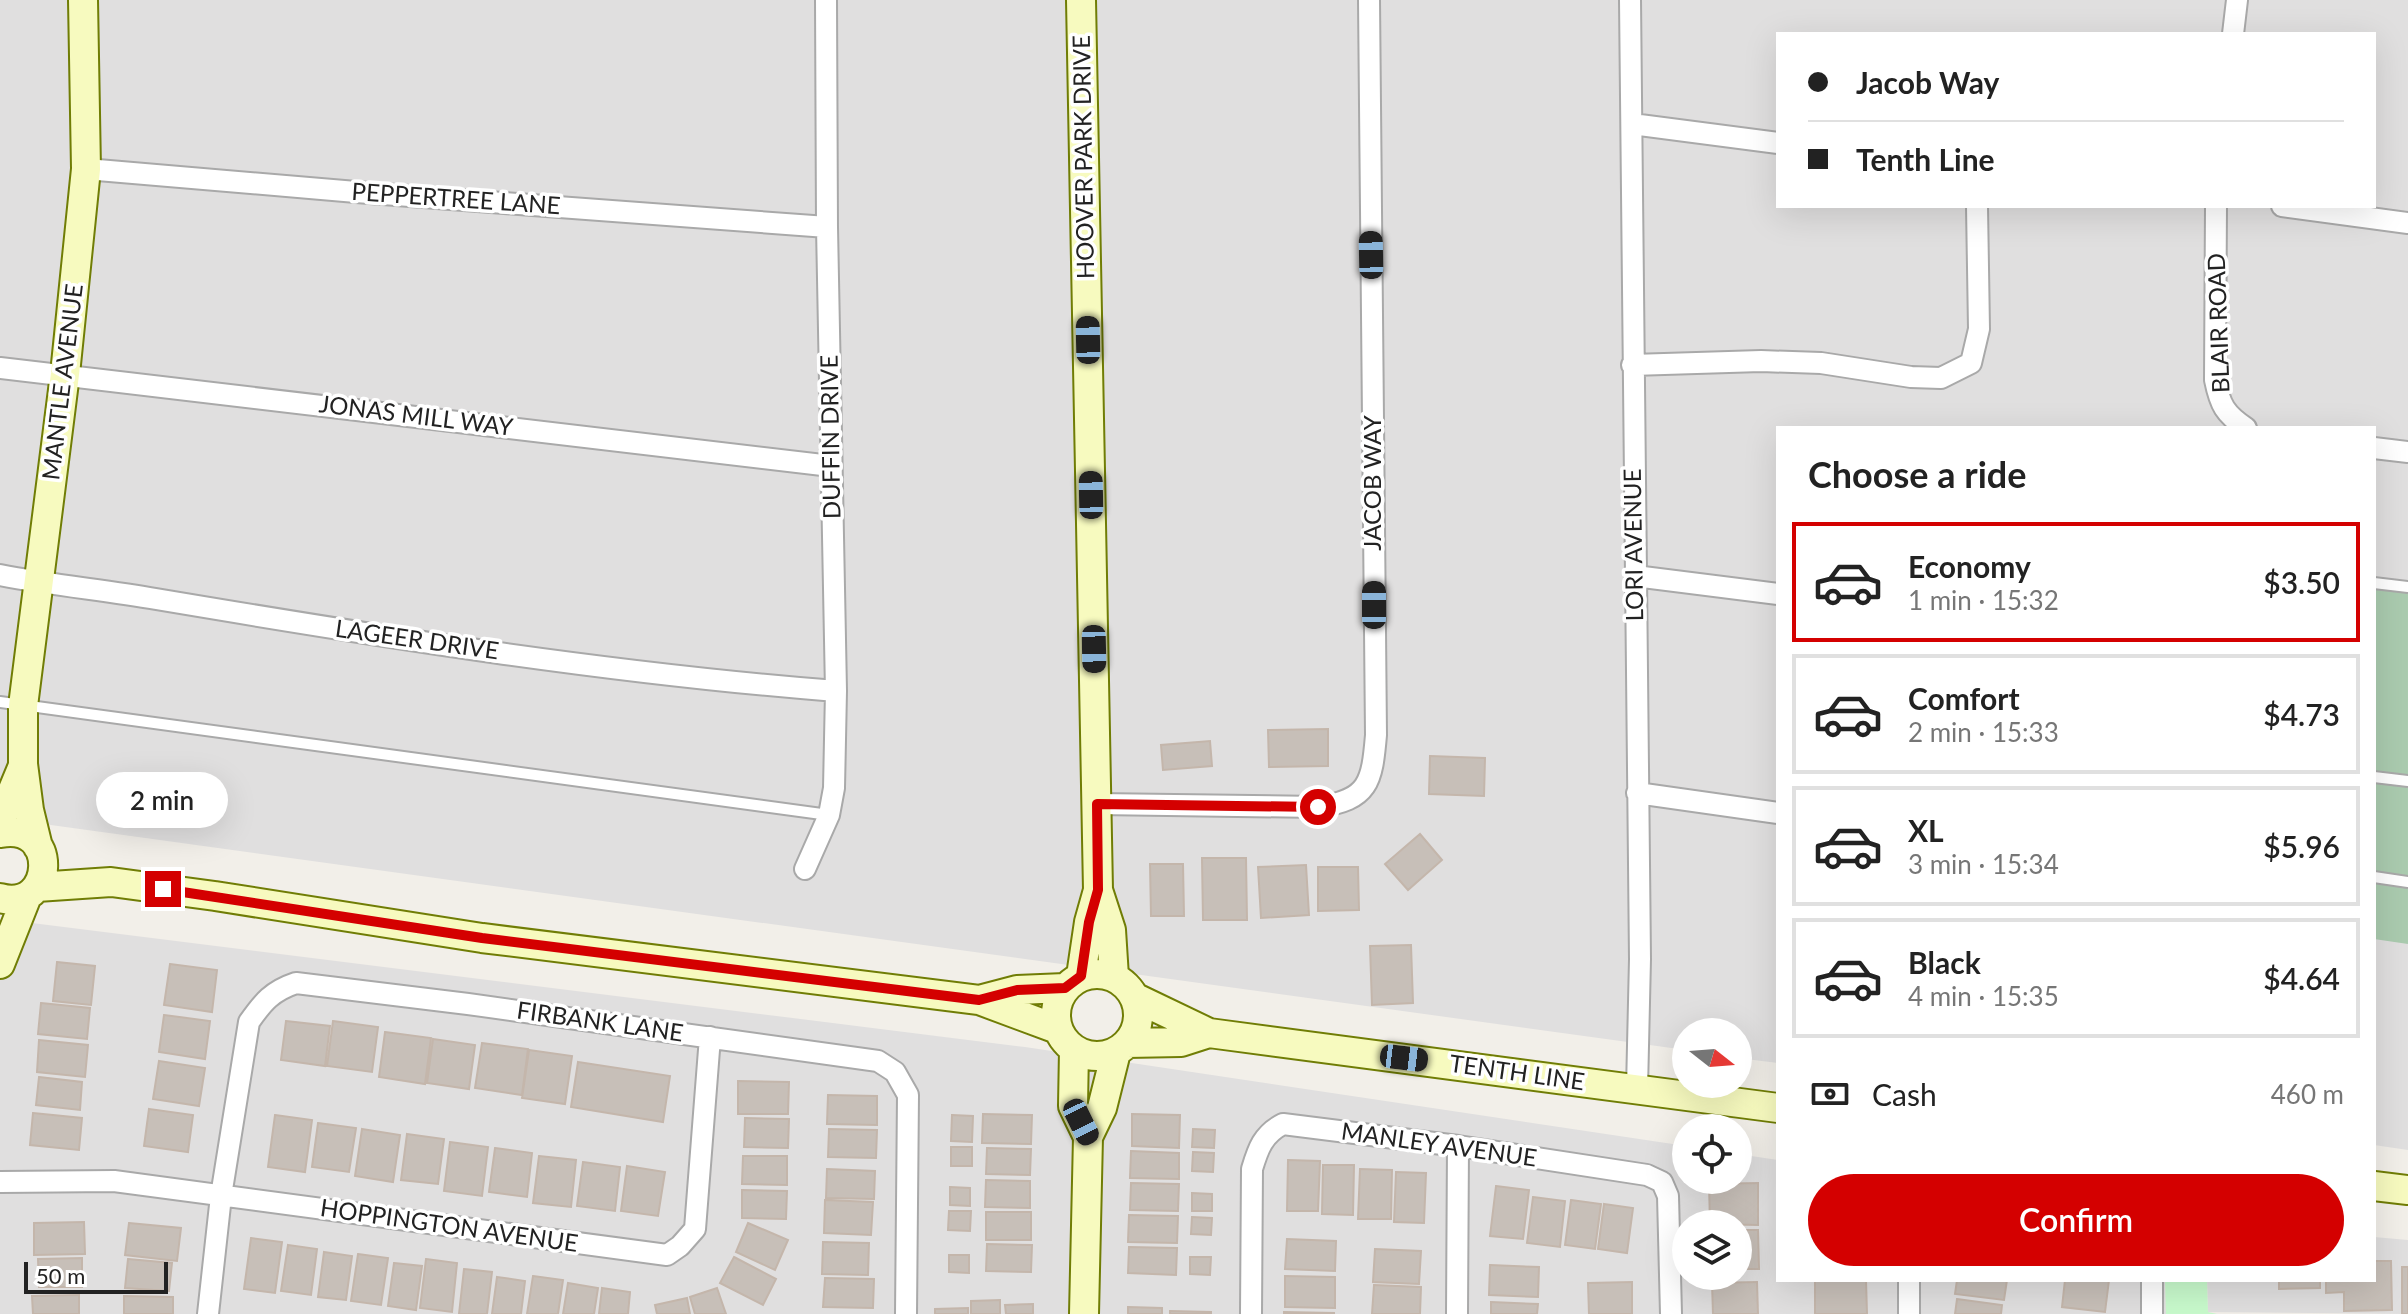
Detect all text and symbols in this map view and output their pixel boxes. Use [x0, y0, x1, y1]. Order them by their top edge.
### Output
street label: HOOVER PARK DRIVE [1066, 35, 1099, 279]
text: Jacob Way [1856, 64, 1999, 100]
text: Tenth Line [1856, 141, 1995, 177]
street label: PEPPERTREE LANE [351, 176, 561, 219]
car [1359, 231, 1383, 279]
street label: BLAIR ROAD [2201, 253, 2234, 394]
street label: MANTLE AVENUE [35, 282, 88, 482]
car [1076, 316, 1100, 364]
street label: DUFFIN DRIVE [814, 355, 845, 519]
street label: JONAS MILL WAY [318, 388, 515, 441]
street label: JACOB WAY [1357, 415, 1386, 551]
text: Choose a ride [1808, 452, 2027, 496]
street label: LORI AVENUE [1617, 468, 1648, 622]
car [1079, 471, 1103, 519]
icon: car [1812, 546, 1884, 618]
text: Economy [1908, 548, 2031, 584]
text: $3.50 [2263, 564, 2340, 600]
car [1362, 581, 1386, 629]
text: 1 min · 15:32 [1908, 584, 2059, 616]
street label: LAGEER DRIVE [334, 613, 501, 664]
car [1082, 625, 1106, 673]
icon: car [1812, 678, 1884, 750]
text: Comfort [1908, 680, 2020, 716]
text: $4.73 [2263, 696, 2340, 732]
text: 2 min · 15:33 [1908, 716, 2059, 748]
callout: 2 min [97, 773, 229, 829]
text: 2 min [130, 784, 194, 816]
route start [1300, 789, 1336, 825]
icon: car [1812, 810, 1884, 882]
text: XL [1908, 812, 1944, 848]
text: $5.96 [2263, 828, 2340, 864]
text: 3 min · 15:34 [1908, 848, 2059, 880]
route end [145, 871, 181, 907]
icon: car [1812, 942, 1884, 1014]
text: Black [1908, 944, 1981, 980]
text: $4.64 [2263, 960, 2340, 996]
text: 4 min · 15:35 [1908, 980, 2059, 1012]
street label: FIRBANK LANE [515, 994, 685, 1047]
north arrow [1672, 1018, 1752, 1098]
map controls [1672, 1018, 1752, 1290]
car [1379, 1043, 1429, 1073]
street label: TENTH LINE [1448, 1048, 1587, 1095]
icon: cash [1808, 1072, 1852, 1116]
text: Cash [1872, 1076, 1937, 1112]
text: 460 m [2271, 1078, 2344, 1110]
car [1060, 1095, 1102, 1149]
button: locate [1672, 1114, 1752, 1194]
street label: MANLEY AVENUE [1339, 1115, 1539, 1172]
button: Confirm [1808, 1174, 2344, 1266]
street label: HOPPINGTON AVENUE [318, 1192, 580, 1257]
button: layers [1672, 1210, 1752, 1290]
scale bar [24, 1258, 168, 1294]
text: 50 m [36, 1262, 85, 1289]

